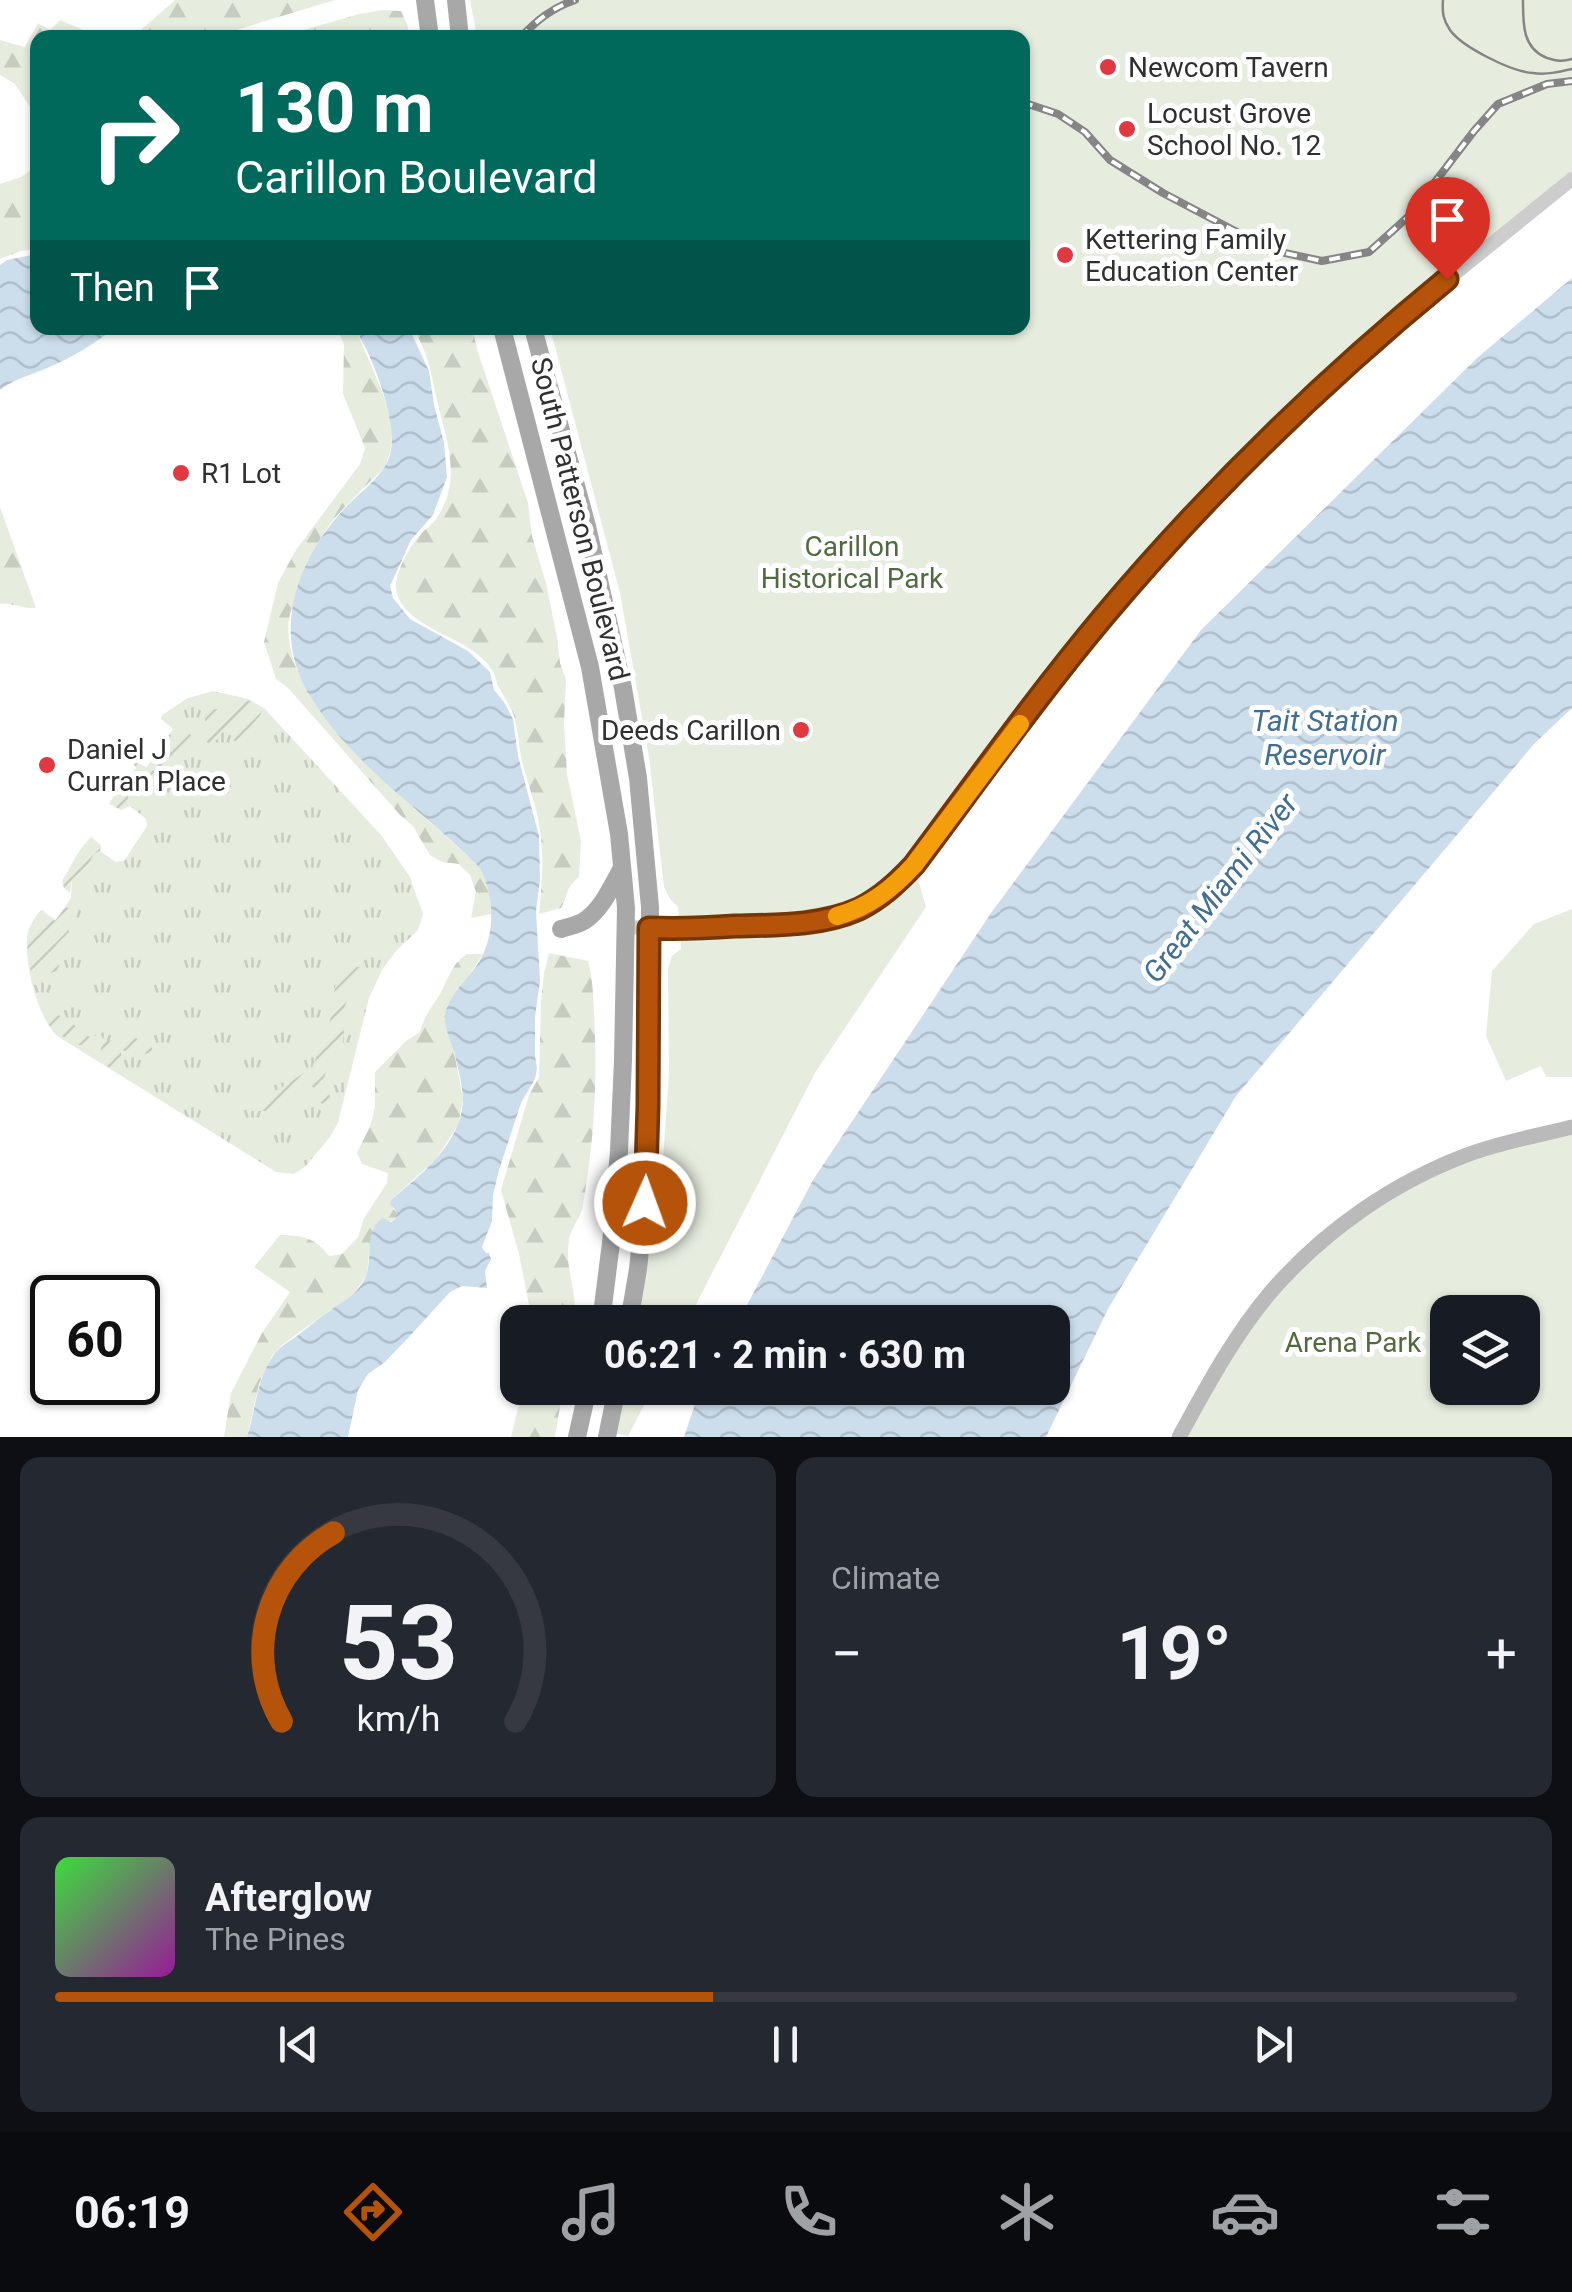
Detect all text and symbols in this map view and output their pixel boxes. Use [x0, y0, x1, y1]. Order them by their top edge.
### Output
place label: Newcom Tavern [1128, 51, 1329, 84]
marker: Newcom Tavern [1097, 56, 1119, 78]
text: 130 m [235, 67, 434, 149]
icon: right [70, 70, 200, 200]
place label: Locust Grove School No. 12 [1147, 97, 1321, 162]
marker: Locust Grove School No. 12 [1116, 118, 1138, 140]
text: Carillon Boulevard [235, 151, 598, 204]
pin [1405, 177, 1490, 280]
icon: arrive [1420, 192, 1475, 247]
place label: Kettering Family Education Center [1085, 223, 1299, 288]
marker: Kettering Family Education Center [1054, 244, 1076, 266]
icon: arrive [175, 260, 230, 315]
text: Then [70, 266, 155, 310]
street label: South Patterson Boulevard [524, 354, 636, 684]
place label: R1 Lot [201, 457, 281, 490]
marker: R1 Lot [170, 462, 192, 484]
park label: Carillon Historical Park [761, 530, 944, 595]
water label: Tait Station Reservoir [1251, 703, 1399, 772]
place label: Deeds Carillon [601, 714, 781, 747]
marker: Deeds Carillon [790, 719, 812, 741]
place label: Daniel J Curran Place [67, 733, 226, 798]
marker: Daniel J Curran Place [36, 754, 58, 776]
water label: Great Miami River [1135, 786, 1305, 989]
position arrow [593, 1151, 697, 1255]
speed limit sign: 60 [30, 1275, 160, 1405]
map controls [1430, 1295, 1540, 1405]
button: layers [1430, 1295, 1540, 1405]
park label: Arena Park [1285, 1326, 1422, 1359]
text: 06:21 · 2 min · 630 m [604, 1333, 966, 1377]
text: Climate [831, 1559, 940, 1597]
text: 53 [338, 1583, 458, 1704]
text: 19° [1116, 1609, 1232, 1697]
text: − [831, 1622, 862, 1686]
text: + [1486, 1622, 1517, 1686]
text: km/h [356, 1698, 440, 1740]
text: Afterglow [205, 1876, 372, 1920]
text: The Pines [205, 1920, 346, 1958]
icon: previous [271, 2017, 326, 2072]
icon: pause [758, 2017, 813, 2072]
icon: next [1246, 2017, 1301, 2072]
icon: directions [338, 2177, 408, 2247]
icon: music [556, 2177, 626, 2247]
icon: phone [774, 2177, 844, 2247]
icon: climate [992, 2177, 1062, 2247]
icon: car [1210, 2177, 1280, 2247]
icon: filters [1428, 2177, 1498, 2247]
text: 06:19 [74, 2186, 190, 2239]

